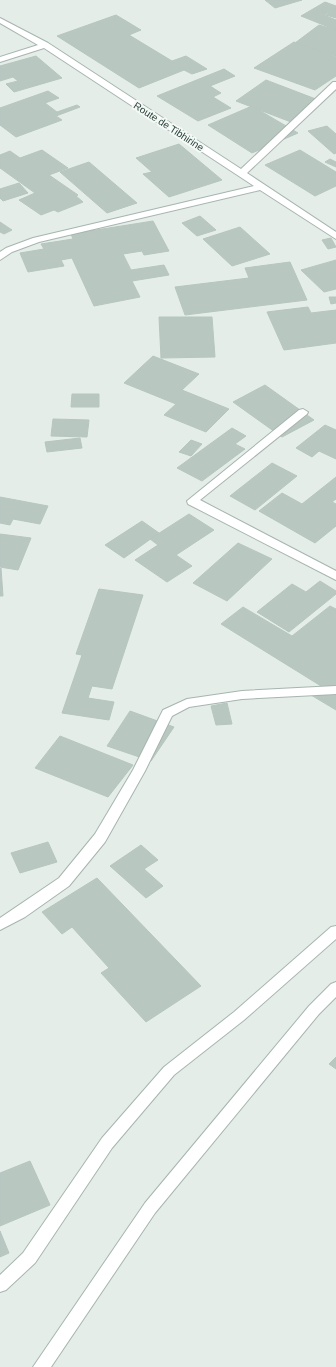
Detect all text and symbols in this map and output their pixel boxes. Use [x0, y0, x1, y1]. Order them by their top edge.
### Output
street label: Route de Tibhirine [132, 100, 206, 153]

